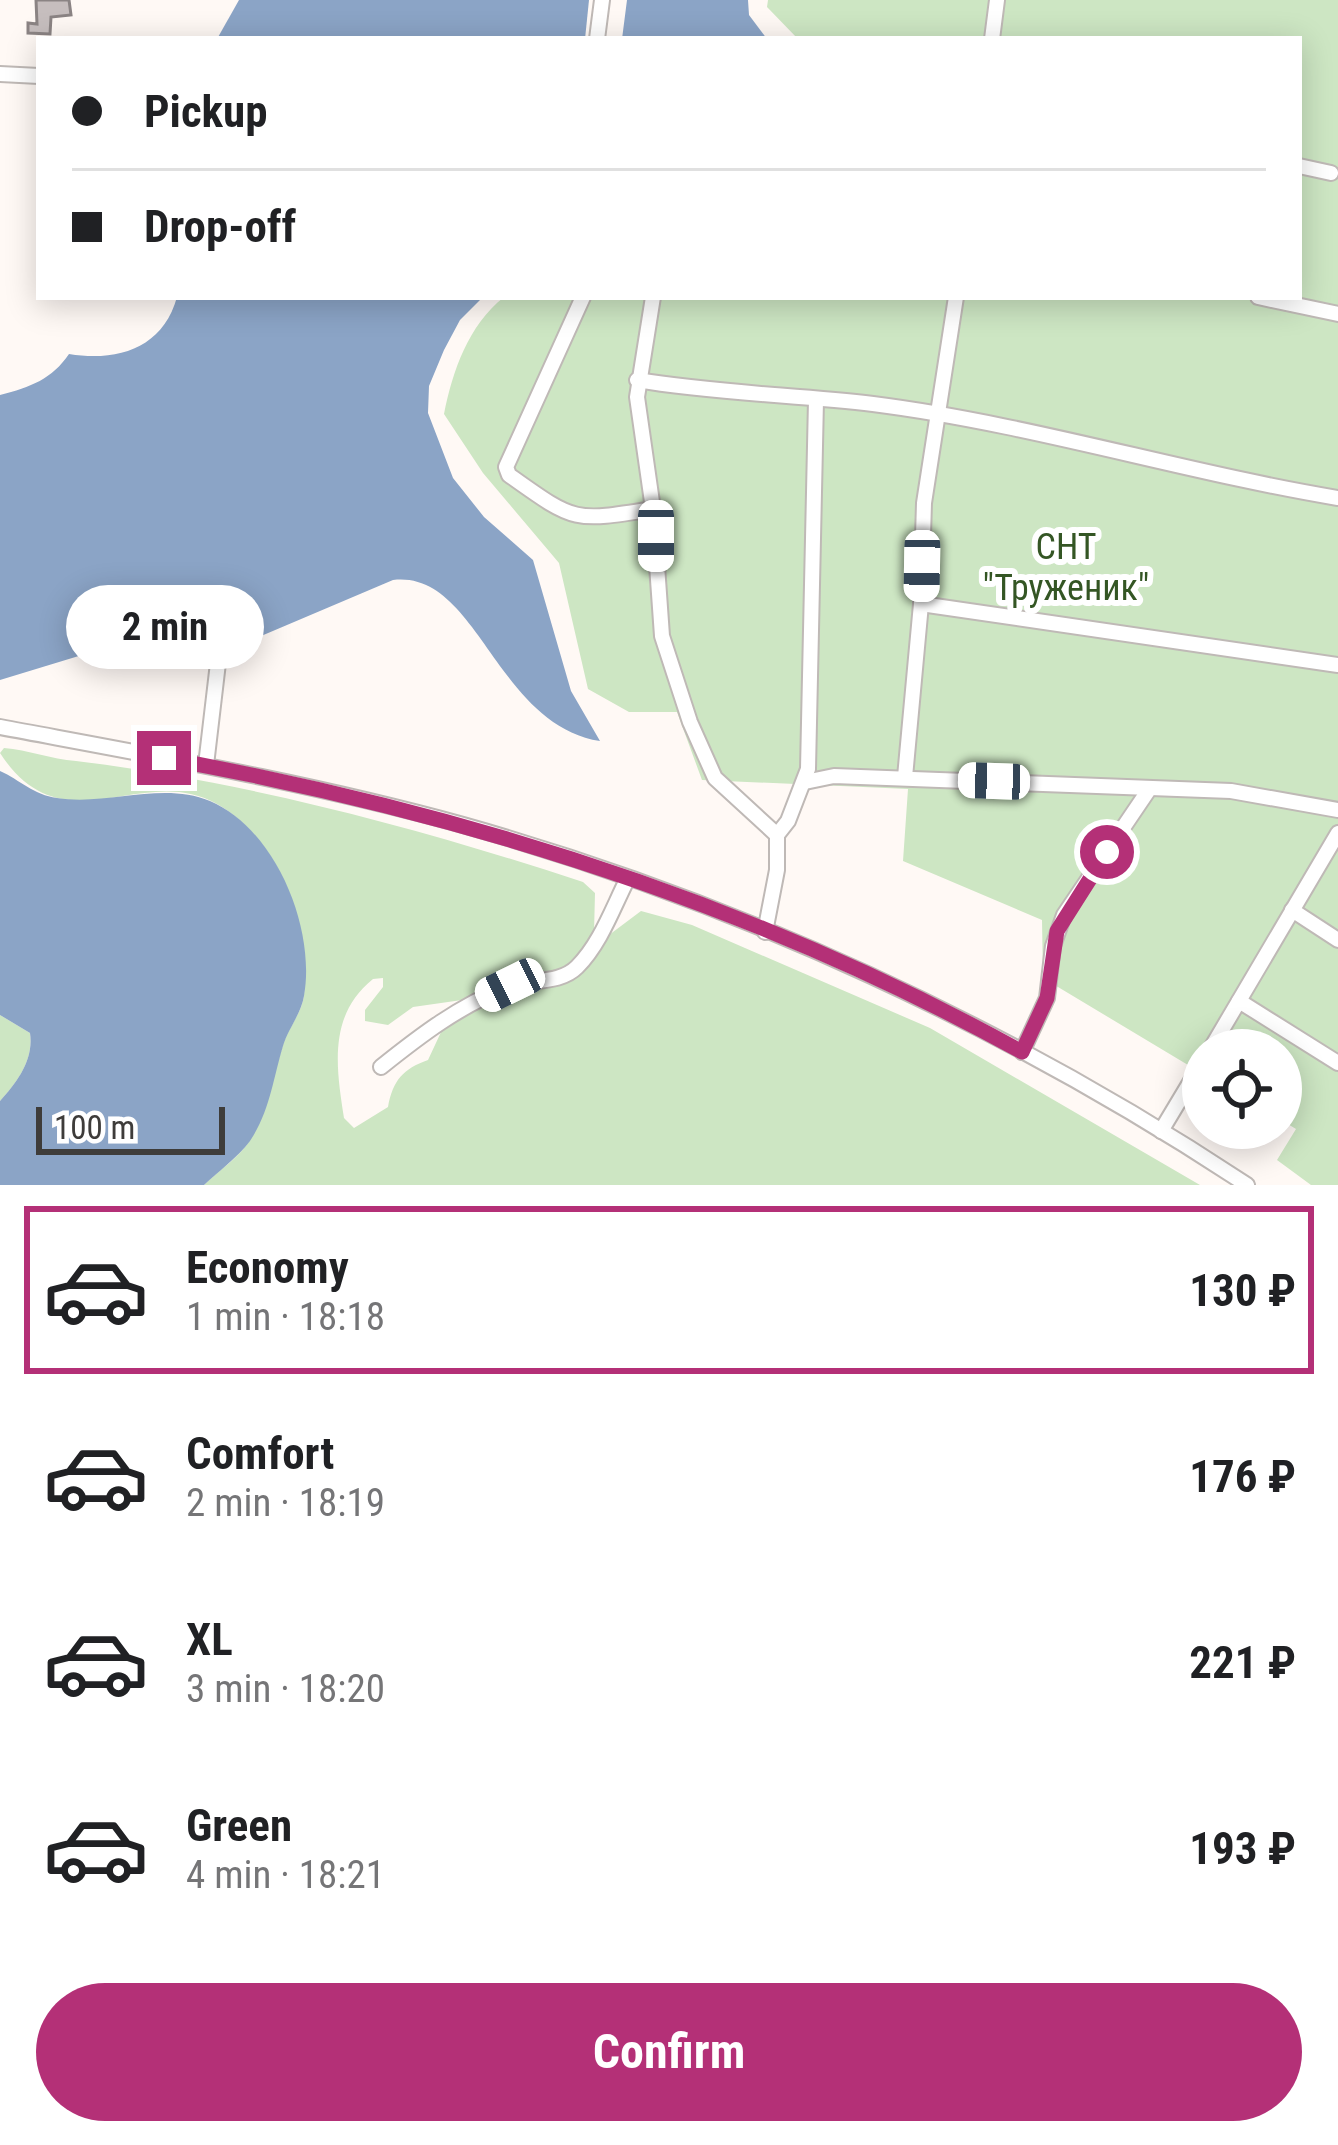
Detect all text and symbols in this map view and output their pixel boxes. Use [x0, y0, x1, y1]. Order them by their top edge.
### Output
text: Pickup [144, 85, 268, 138]
text: Drop-off [144, 200, 296, 253]
car [638, 500, 674, 572]
park label: СНТ "Труженик" [983, 526, 1149, 609]
car [903, 530, 941, 602]
callout: 2 min [65, 584, 263, 668]
text: 2 min [122, 604, 208, 650]
route end [137, 731, 191, 785]
car [957, 762, 1031, 800]
route start [1080, 825, 1134, 879]
car [470, 953, 550, 1017]
map controls [1182, 1029, 1302, 1149]
button: locate [1182, 1029, 1302, 1149]
scale bar [36, 1101, 225, 1154]
text: 100 m [54, 1108, 135, 1147]
icon: car [42, 1236, 150, 1344]
text: Economy [186, 1241, 349, 1294]
text: 130 ₽ [1189, 1264, 1296, 1317]
text: 1 min · 18:18 [186, 1294, 385, 1340]
icon: car [42, 1422, 150, 1530]
text: Comfort [186, 1427, 334, 1480]
text: 176 ₽ [1189, 1450, 1296, 1503]
text: 2 min · 18:19 [186, 1480, 385, 1526]
icon: car [42, 1608, 150, 1716]
text: XL [186, 1613, 233, 1666]
text: 221 ₽ [1189, 1636, 1296, 1689]
text: 3 min · 18:20 [186, 1666, 385, 1712]
icon: car [42, 1794, 150, 1902]
text: Green [186, 1799, 292, 1852]
text: 193 ₽ [1189, 1822, 1296, 1875]
text: 4 min · 18:21 [186, 1852, 385, 1898]
button: Confirm [36, 1983, 1302, 2121]

